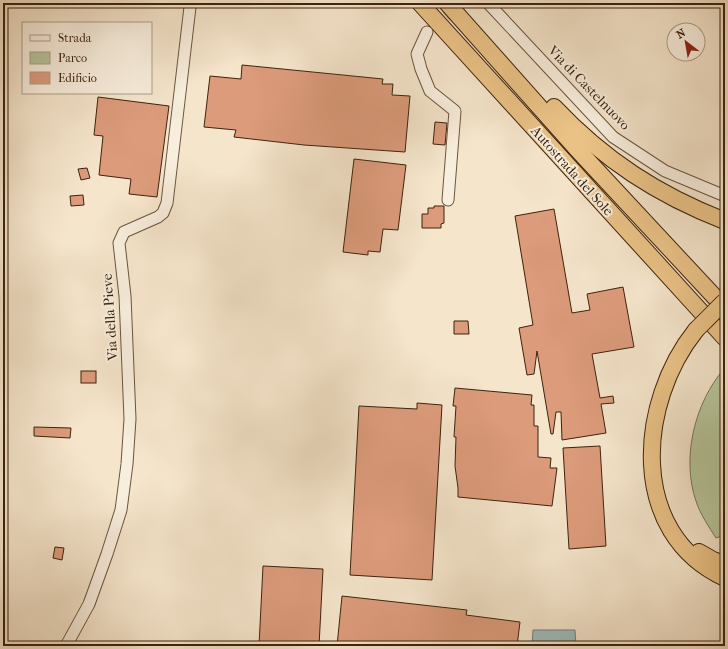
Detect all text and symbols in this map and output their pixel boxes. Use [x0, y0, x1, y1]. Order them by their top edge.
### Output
legend [22, 22, 152, 94]
north arrow [666, 22, 706, 62]
text: N [674, 26, 689, 42]
text: Strada [58, 31, 92, 45]
street label: Via di Castelnuovo [544, 42, 634, 134]
text: Parco [58, 51, 87, 65]
text: Edificio [58, 71, 97, 85]
street label: Autostrada del Sole [527, 122, 617, 219]
street label: Via della Pieve [98, 273, 122, 362]

